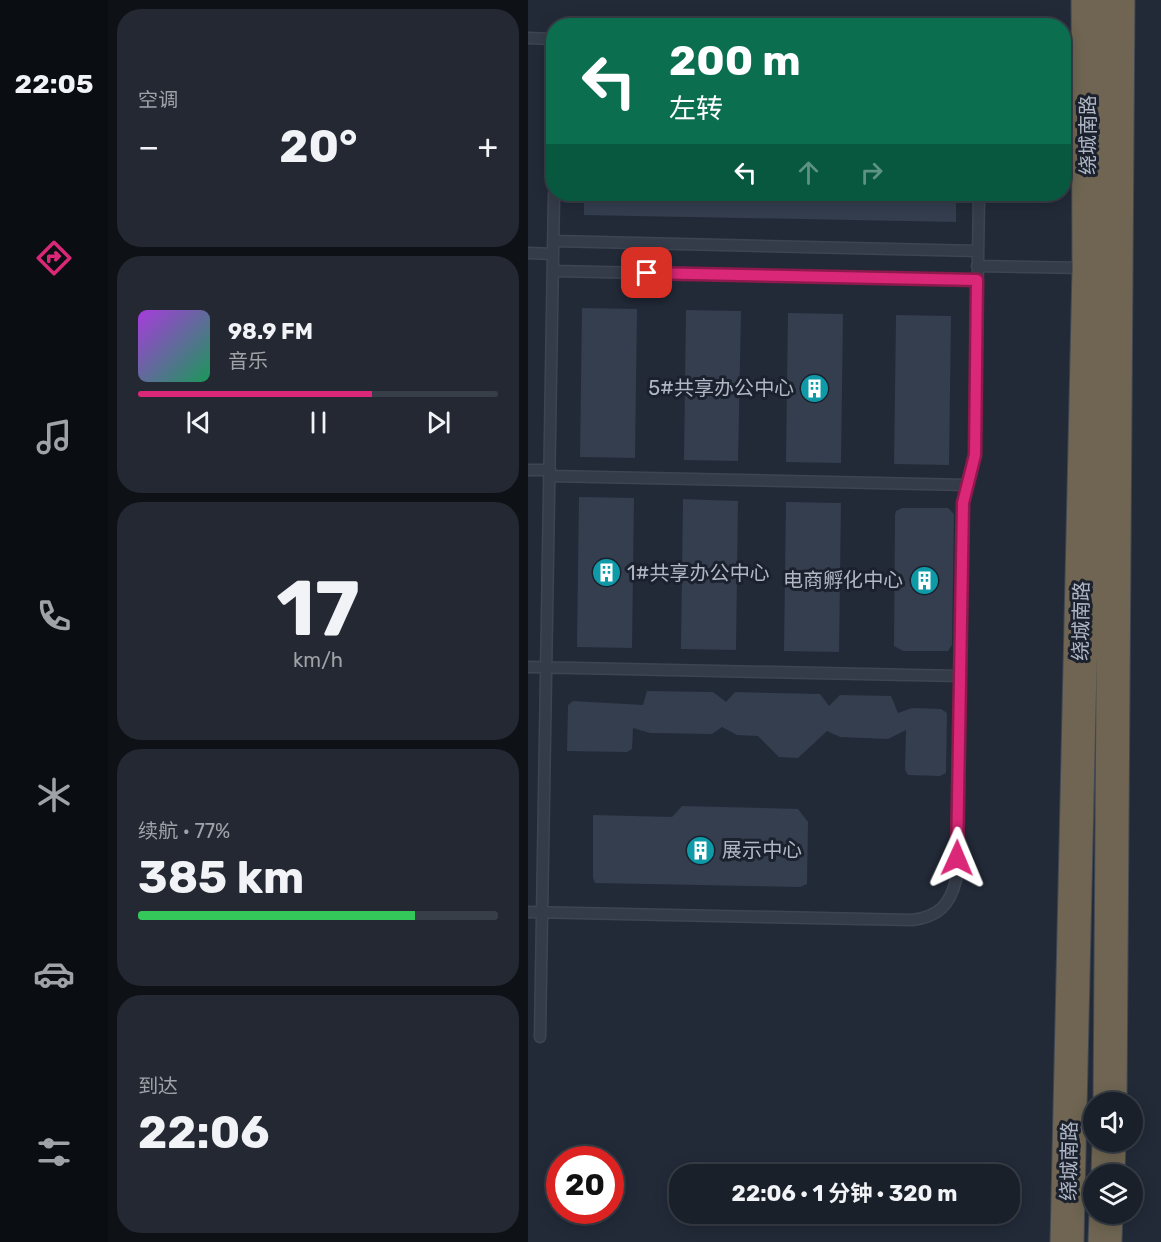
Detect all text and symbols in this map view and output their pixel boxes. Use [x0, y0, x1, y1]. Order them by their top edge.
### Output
text: 200 m [669, 36, 801, 86]
icon: left [570, 42, 648, 120]
text: 22:05 [15, 68, 93, 100]
text: 空调 [138, 88, 178, 112]
text: 左转 [669, 93, 723, 125]
street label: 绕城南路 [1076, 95, 1100, 175]
text: 20° [279, 120, 358, 173]
text: − [138, 127, 159, 166]
text: + [477, 127, 498, 166]
icon: left [729, 156, 762, 189]
icon: ahead [792, 156, 825, 189]
icon: right [855, 156, 888, 189]
icon: directions [33, 237, 75, 279]
pin [621, 247, 672, 298]
icon: arrive [630, 256, 663, 289]
text: 98.9 FM [228, 318, 313, 345]
text: 音乐 [228, 349, 268, 373]
building icon: 5#共享办公中心 [799, 372, 831, 404]
place label: 5#共享办公中心 [648, 376, 794, 400]
icon: previous [182, 406, 215, 439]
icon: pause [302, 406, 335, 439]
icon: next [422, 406, 455, 439]
icon: music [33, 416, 75, 458]
building icon: 1#共享办公中心 [590, 557, 622, 589]
place label: 1#共享办公中心 [627, 561, 770, 585]
text: 17 [276, 562, 360, 655]
building icon: 电商孵化中心 [908, 564, 940, 596]
place label: 电商孵化中心 [783, 568, 903, 592]
street label: 绕城南路 [1068, 581, 1094, 661]
icon: phone [33, 595, 75, 637]
text: km/h [293, 648, 343, 672]
icon: climate [33, 774, 75, 816]
text: 续航 · 77% [138, 819, 230, 843]
position arrow [925, 826, 989, 890]
building icon: 展示中心 [685, 834, 717, 866]
place label: 展示中心 [722, 838, 802, 862]
text: 385 km [138, 851, 304, 904]
icon: car [33, 953, 75, 995]
text: 到达 [138, 1074, 178, 1098]
map controls [1083, 1092, 1143, 1224]
button: sound [1083, 1092, 1143, 1152]
text: 22:06 [138, 1106, 270, 1159]
street label: 绕城南路 [1056, 1121, 1082, 1201]
icon: filters [33, 1131, 75, 1173]
speed limit sign: 20 [546, 1146, 624, 1224]
button: layers [1083, 1164, 1143, 1224]
text: 22:06 · 1 分钟 · 320 m [732, 1180, 957, 1207]

